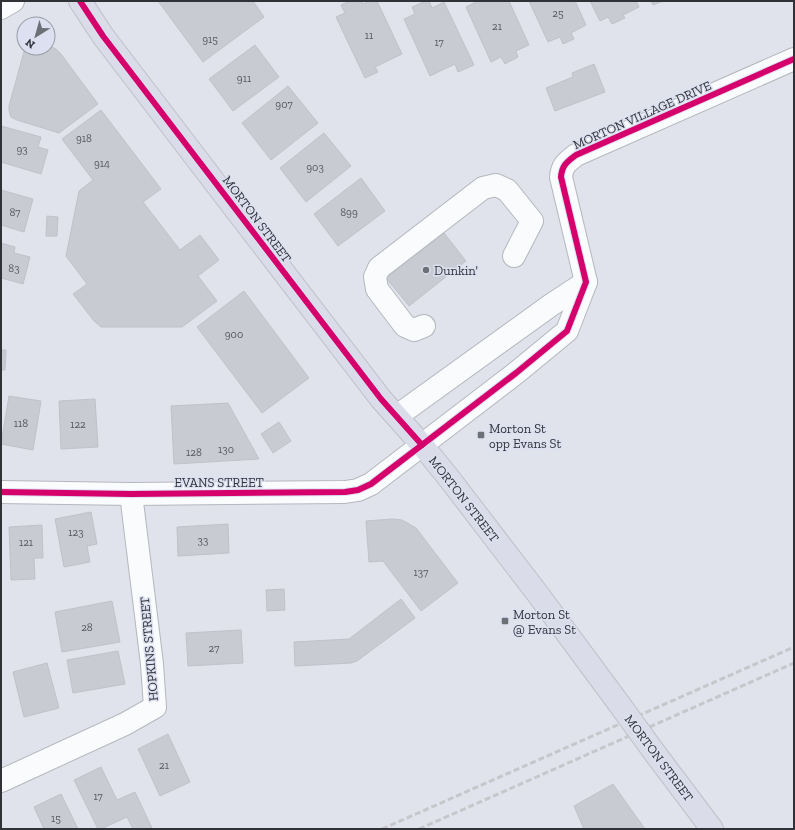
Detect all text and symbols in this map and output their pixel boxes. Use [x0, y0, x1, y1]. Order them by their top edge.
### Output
house number: 25 [552, 7, 564, 20]
north arrow [16, 16, 56, 56]
house number: 21 [492, 20, 503, 33]
house number: 11 [365, 29, 374, 42]
house number: 915 [202, 33, 218, 46]
text: N [23, 35, 38, 51]
house number: 17 [434, 36, 444, 49]
house number: 911 [237, 72, 252, 85]
street label: MORTON VILLAGE DRIVE [571, 78, 714, 152]
house number: 907 [275, 98, 293, 111]
house number: 918 [76, 132, 92, 145]
house number: 93 [16, 143, 28, 156]
house number: 914 [94, 157, 110, 170]
house number: 903 [306, 161, 324, 174]
street label: MORTON STREET [219, 173, 295, 265]
house number: 87 [9, 206, 21, 219]
house number: 899 [340, 206, 358, 219]
house number: 83 [8, 262, 20, 275]
place label: Dunkin' [434, 263, 478, 278]
marker: Dunkin' [421, 265, 431, 275]
house number: 900 [225, 328, 243, 341]
house number: 118 [14, 417, 28, 430]
house number: 122 [70, 418, 86, 431]
place label: Morton St opp Evans St [489, 421, 561, 451]
marker: Morton St opp Evans St [476, 430, 486, 440]
house number: 130 [218, 443, 234, 456]
house number: 128 [186, 446, 202, 459]
street label: MORTON STREET [426, 453, 502, 545]
street label: EVANS STREET [174, 475, 264, 490]
house number: 123 [68, 526, 84, 539]
house number: 33 [198, 534, 208, 547]
house number: 121 [19, 536, 34, 549]
house number: 137 [414, 566, 428, 579]
street label: HOPKINS STREET [137, 596, 161, 702]
place label: Morton St @ Evans St [513, 607, 576, 637]
marker: Morton St @ Evans St [500, 616, 510, 626]
house number: 28 [81, 621, 93, 634]
house number: 27 [209, 642, 219, 655]
street label: MORTON STREET [621, 712, 697, 804]
house number: 21 [159, 759, 170, 772]
house number: 17 [93, 790, 103, 803]
house number: 15 [51, 812, 61, 825]

